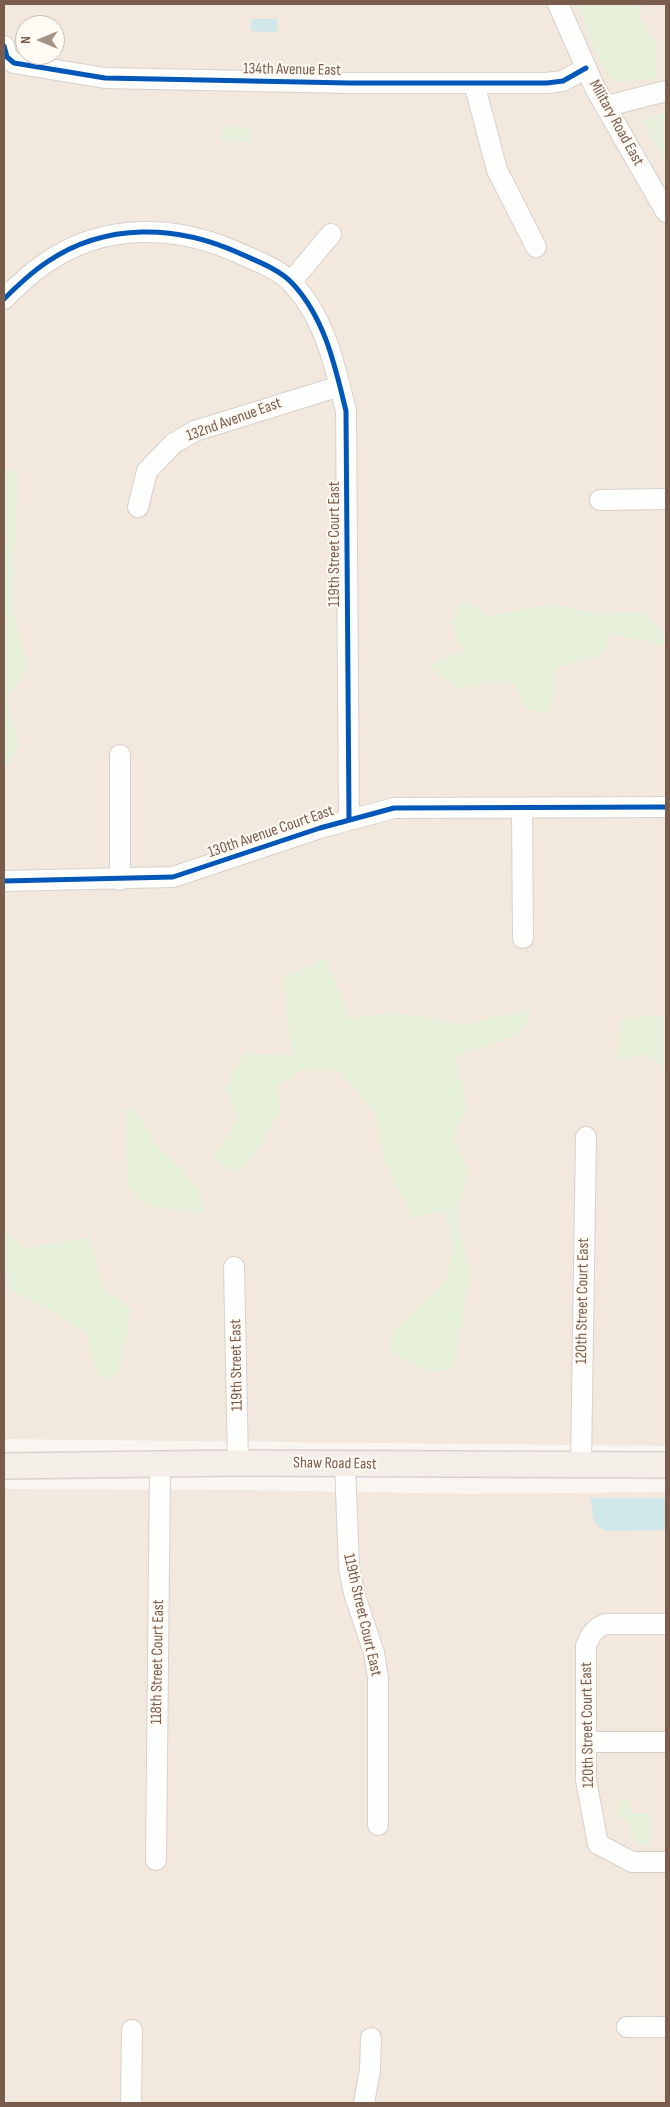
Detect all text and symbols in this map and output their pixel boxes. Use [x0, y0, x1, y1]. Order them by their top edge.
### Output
north arrow [15, 15, 65, 65]
text: N [17, 36, 34, 44]
street label: 134th Avenue East [243, 60, 341, 80]
street label: Military Road East [584, 77, 648, 169]
street label: 132nd Avenue East [184, 394, 284, 446]
street label: 119th Street Court East [325, 481, 345, 607]
street label: 130th Avenue Court East [206, 801, 336, 863]
street label: 120th Street Court East [572, 1238, 594, 1364]
street label: 119th Street East [227, 1319, 247, 1411]
street label: Shaw Road East [293, 1454, 377, 1474]
street label: 119th Street Court East [339, 1552, 385, 1678]
street label: 118th Street Court East [147, 1599, 169, 1725]
street label: 120th Street Court East [577, 1662, 599, 1788]

